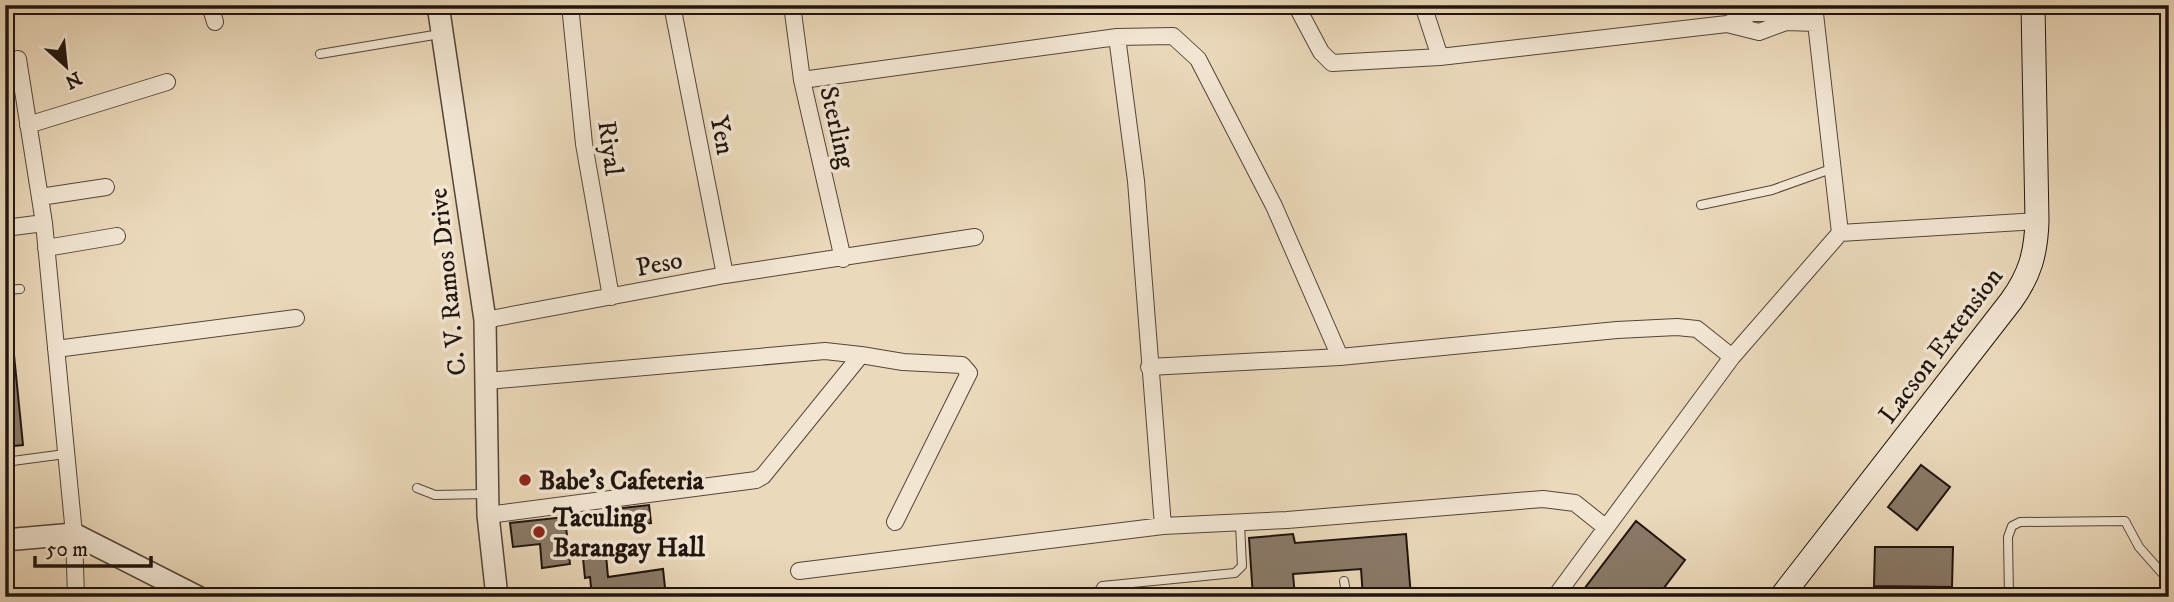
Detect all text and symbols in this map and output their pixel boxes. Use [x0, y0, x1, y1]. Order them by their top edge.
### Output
north arrow [32, 32, 102, 102]
text: N [61, 66, 85, 94]
street label: Sterling [811, 83, 862, 172]
street label: Yen [702, 113, 742, 158]
street label: Riyal [589, 119, 630, 178]
street label: C. V. Ramos Drive [422, 186, 475, 377]
street label: Peso [633, 244, 685, 285]
street label: Lacson Extension [1872, 261, 2011, 430]
place label: Babe’s Cafeteria [539, 465, 705, 498]
marker: Babe’s Cafeteria [517, 472, 533, 488]
place label: Taculing Barangay Hall [552, 502, 706, 565]
marker: Taculing Barangay Hall [531, 524, 547, 540]
scale bar [35, 525, 150, 569]
text: 50 m [46, 537, 88, 563]

